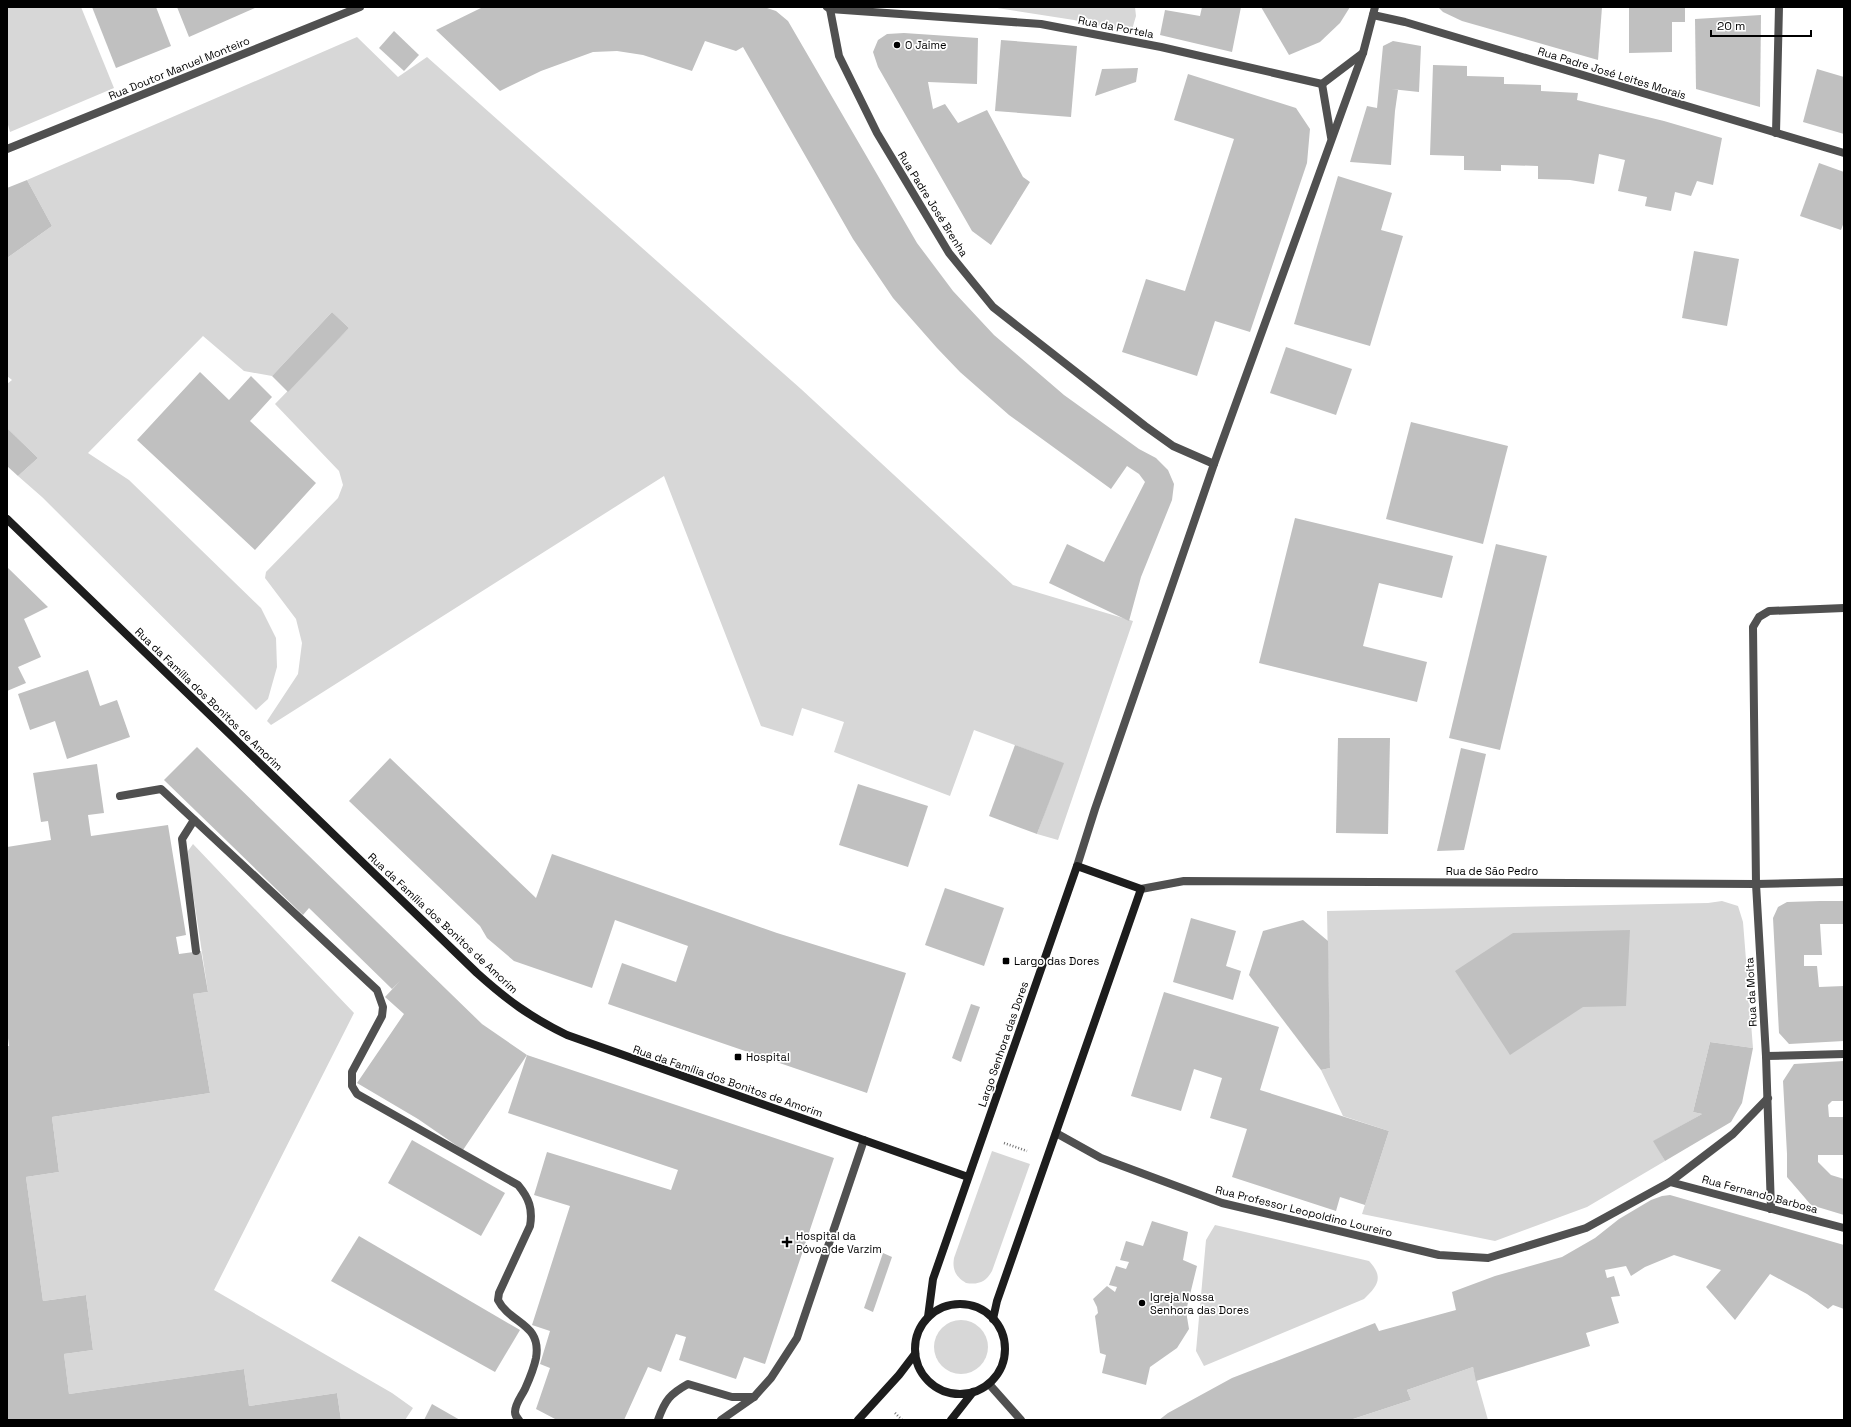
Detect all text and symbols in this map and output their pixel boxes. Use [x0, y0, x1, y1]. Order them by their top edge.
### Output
scale bar [1711, 12, 1811, 38]
street label: Rua da Portela [1077, 13, 1156, 41]
text: 20 m [1717, 18, 1745, 34]
street label: Rua Doutor Manuel Monteiro [106, 33, 252, 103]
place label: O Jaime [905, 38, 946, 52]
marker: O Jaime [892, 40, 902, 50]
street label: Rua Padre José Leites Morais [1536, 44, 1688, 102]
street label: Rua Padre José Brenha [895, 149, 972, 260]
street label: Rua da Família dos Bonitos de Amorim [132, 624, 286, 774]
street label: Rua da Família dos Bonitos de Amorim [365, 850, 521, 996]
street label: Rua de São Pedro [1446, 864, 1538, 878]
place label: Largo das Dores [1014, 954, 1100, 968]
marker: Largo das Dores [1001, 956, 1011, 966]
street label: Rua da Moita [1742, 956, 1760, 1027]
street label: Largo Senhora das Dores [975, 979, 1031, 1109]
street label: Rua da Família dos Bonitos de Amorim [631, 1042, 825, 1120]
place label: Hospital [746, 1050, 790, 1064]
marker: Hospital [733, 1052, 743, 1062]
street label: Rua Fernando Barbosa [1700, 1172, 1820, 1216]
street label: Rua Professor Leopoldino Loureiro [1214, 1182, 1394, 1240]
place label: Hospital da Póvoa de Varzim [796, 1229, 882, 1256]
marker: Hospital da Póvoa de Varzim [781, 1236, 793, 1248]
place label: Igreja Nossa Senhora das Dores [1150, 1290, 1249, 1317]
marker: Igreja Nossa Senhora das Dores [1137, 1298, 1147, 1308]

